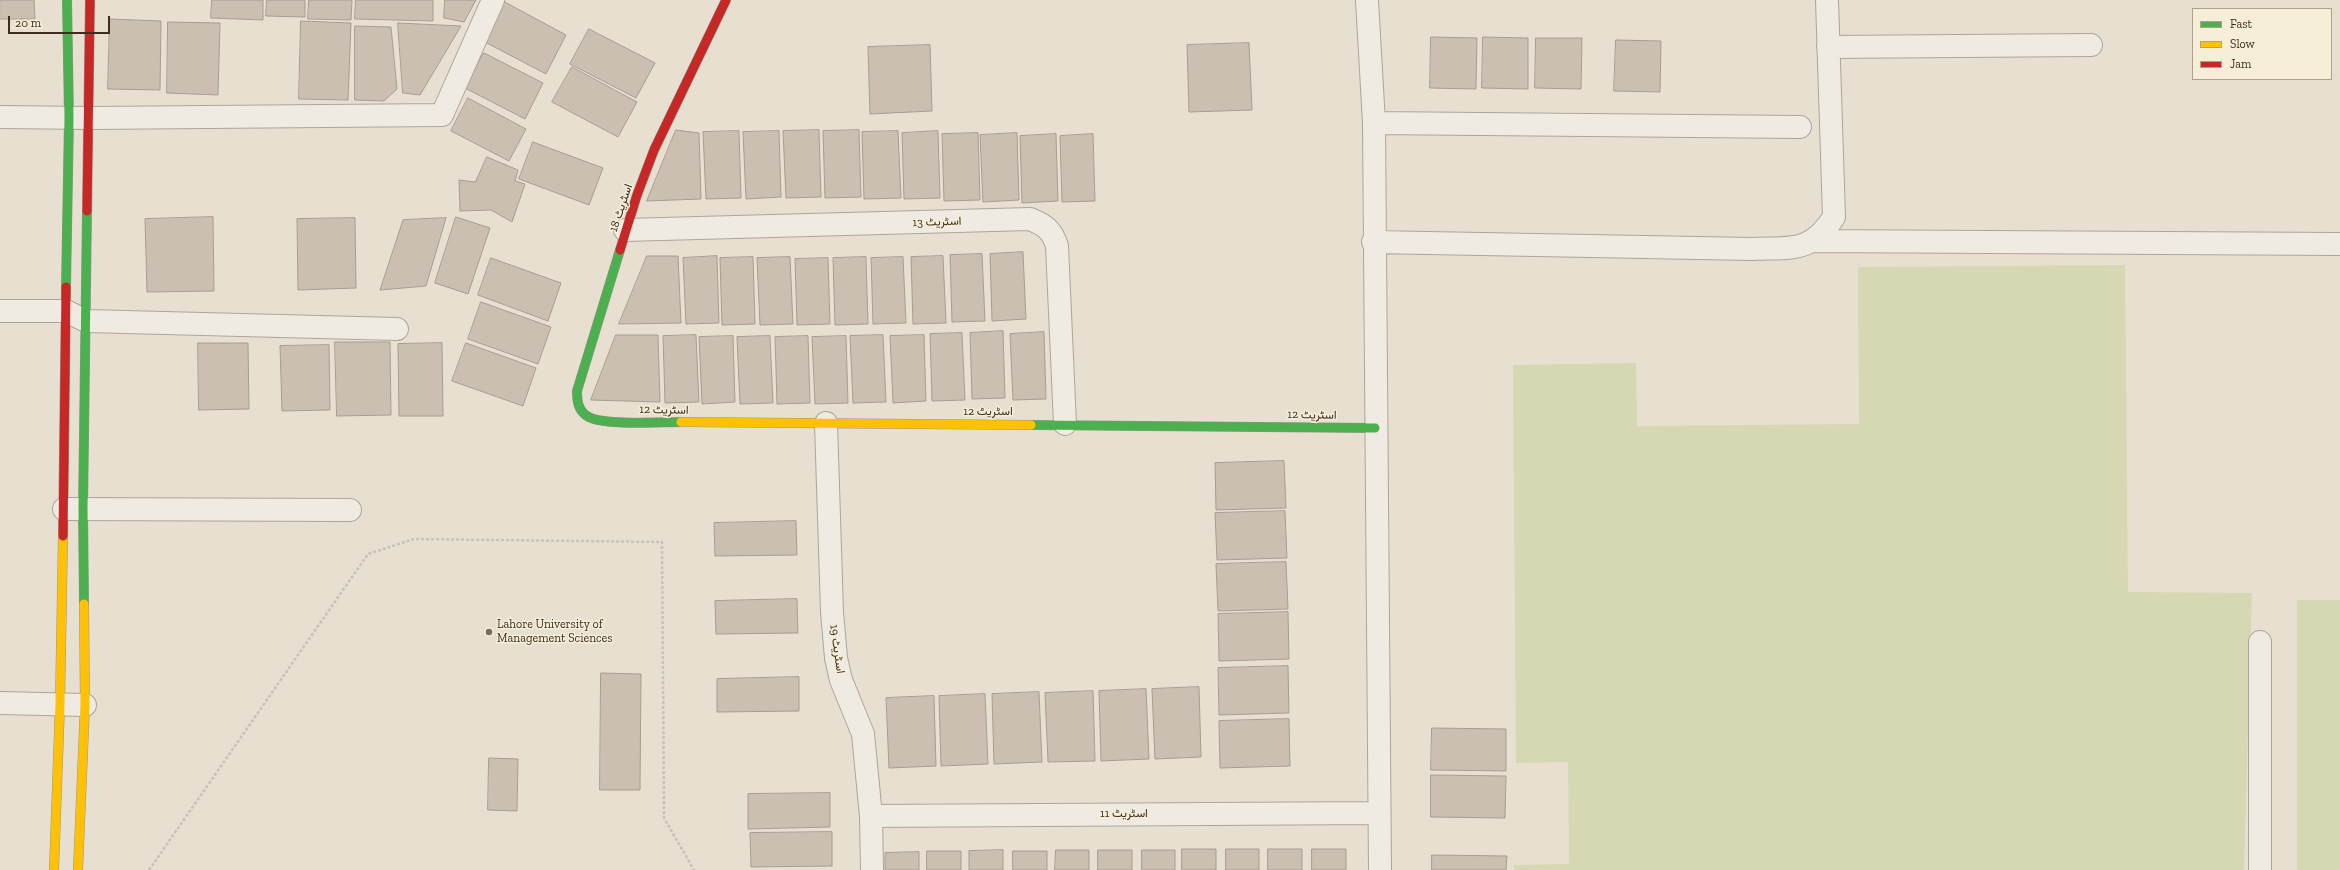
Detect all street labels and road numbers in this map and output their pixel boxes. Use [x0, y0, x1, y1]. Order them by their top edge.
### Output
street label: اسٹریٹ 18 [606, 182, 636, 234]
street label: اسٹریٹ 13 [912, 214, 962, 230]
street label: اسٹریٹ 12 [639, 402, 689, 418]
street label: اسٹریٹ 12 [963, 405, 1013, 419]
street label: اسٹریٹ 12 [1287, 407, 1337, 423]
street label: اسٹریٹ 19 [826, 623, 848, 675]
street label: اسٹریٹ 11 [1100, 807, 1148, 821]

